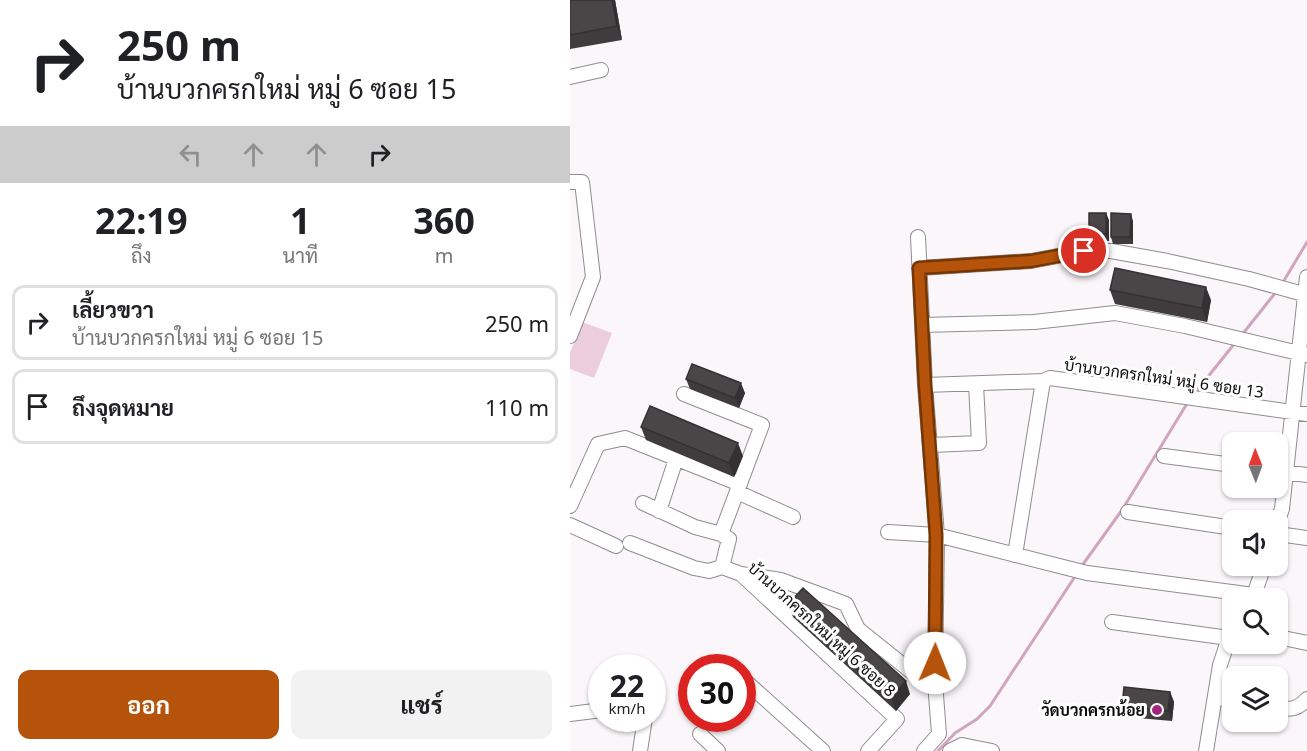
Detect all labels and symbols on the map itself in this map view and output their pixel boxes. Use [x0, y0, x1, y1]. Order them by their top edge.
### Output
pin [1058, 225, 1109, 276]
street label: บ้านบวกครกใหม่ หมู่ 6 ซอย 13 [1063, 353, 1265, 404]
north arrow [1222, 432, 1288, 498]
street label: บ้านบวกครกใหม่ หมู่ 6 ซอย 8 [743, 557, 901, 702]
position arrow [903, 631, 967, 695]
speed limit sign: 30 [678, 654, 756, 732]
place label: วัดบวกครกน้อย [1041, 699, 1145, 721]
marker: วัดบวกครกน้อย [1150, 703, 1164, 717]

